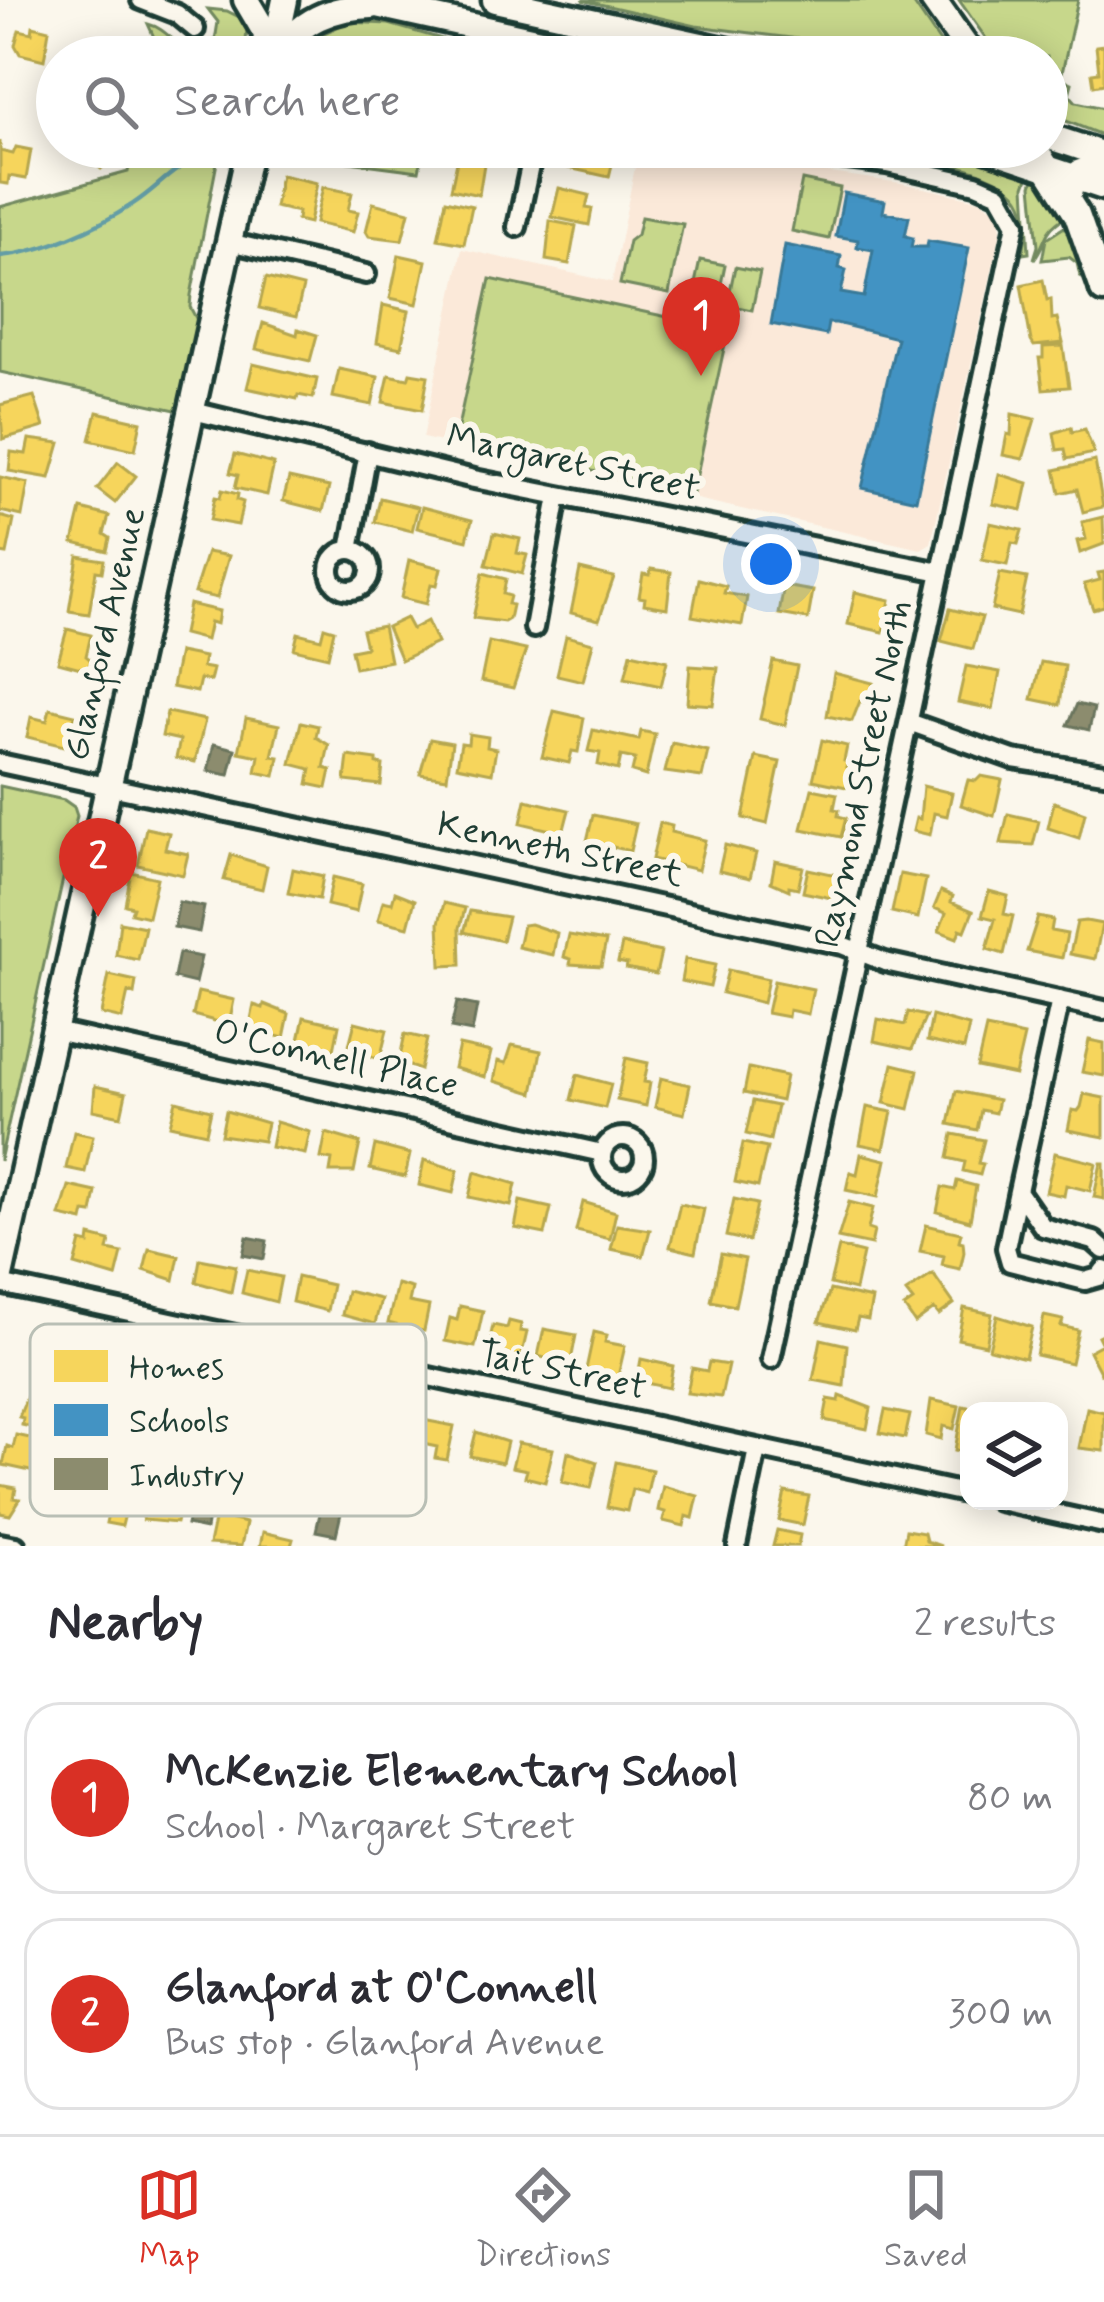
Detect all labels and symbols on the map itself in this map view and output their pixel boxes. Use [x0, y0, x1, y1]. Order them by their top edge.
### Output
pin: 1 [662, 277, 740, 376]
street label: Margaret Street [442, 414, 704, 516]
street label: Glanford Avenue [54, 503, 160, 766]
your location [741, 534, 801, 594]
street label: Raymond Street North [805, 596, 925, 952]
street label: Kenneth Street [433, 802, 687, 900]
pin: 2 [59, 818, 137, 917]
street label: O'Connell Place [209, 1009, 463, 1111]
legend [30, 1324, 426, 1516]
street label: Tait Street [474, 1331, 650, 1413]
text: Homes [129, 1347, 224, 1391]
text: Schools [129, 1401, 229, 1445]
text: Industry [129, 1455, 245, 1499]

